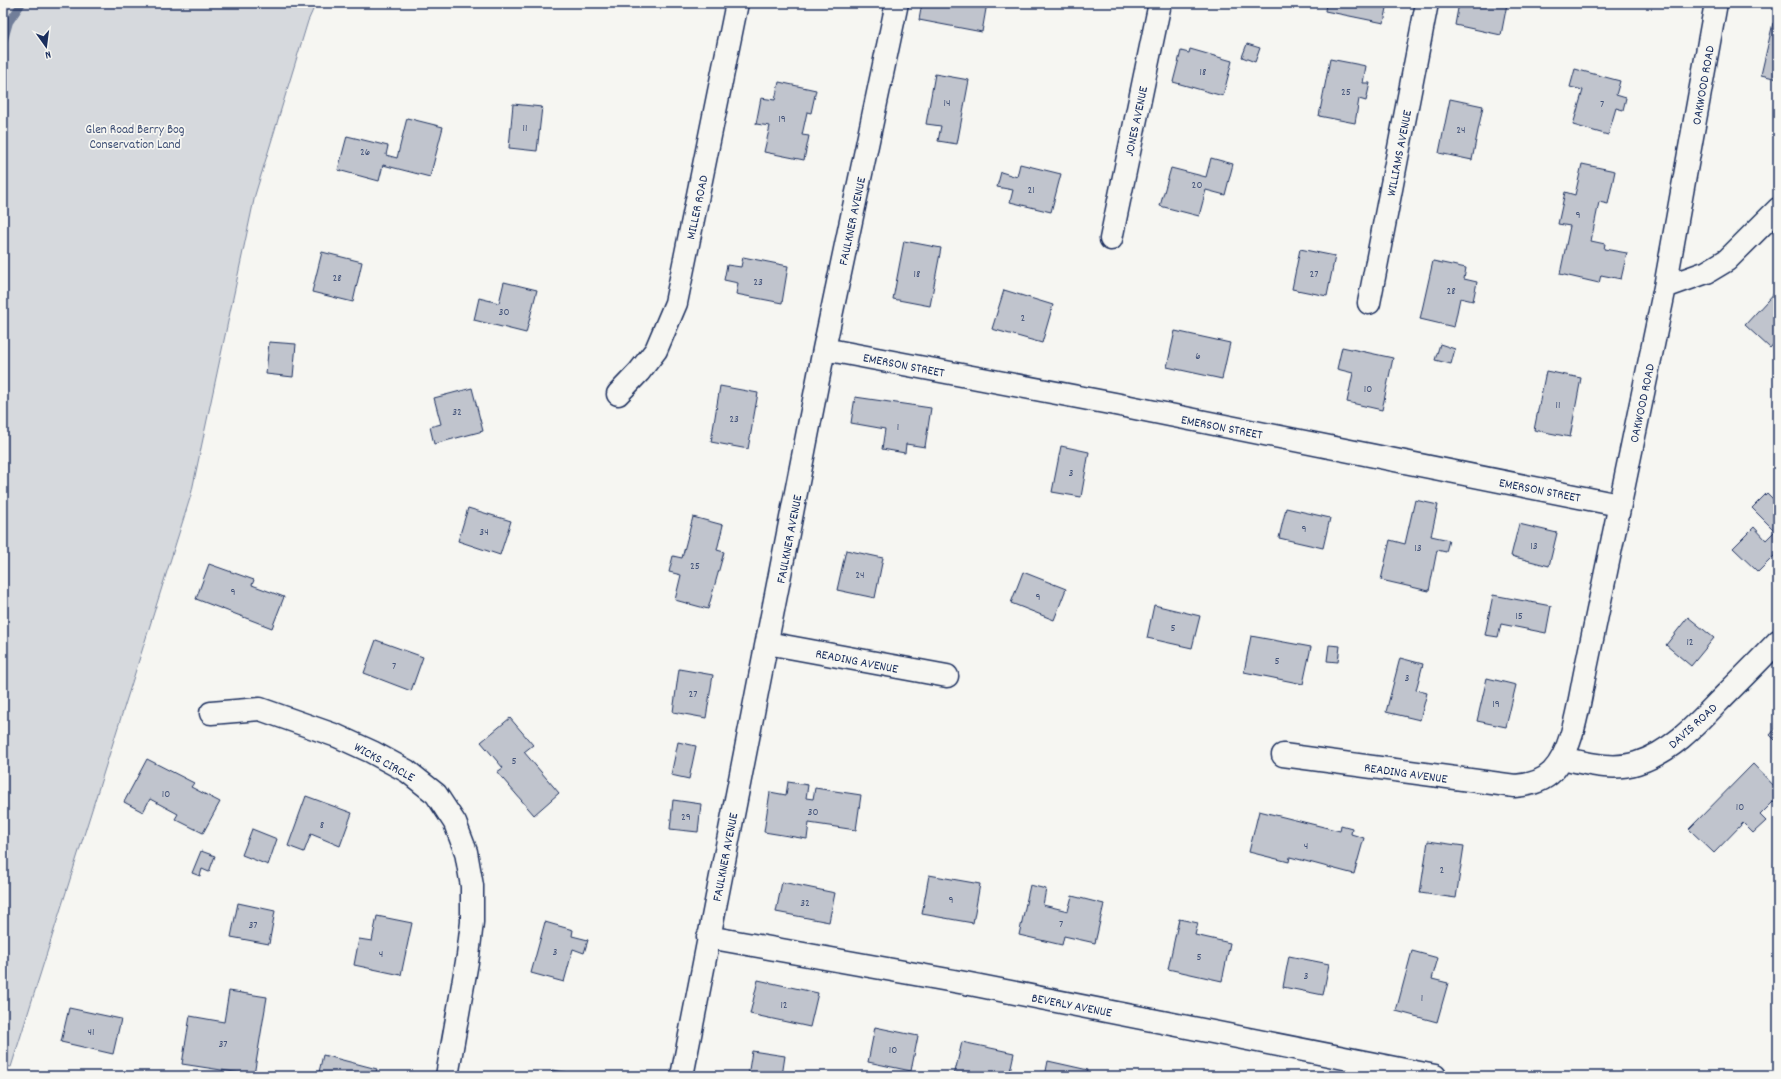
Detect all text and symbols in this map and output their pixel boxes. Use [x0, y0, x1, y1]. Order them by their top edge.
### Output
north arrow [26, 26, 66, 66]
street label: OAKWOOD ROAD [1688, 44, 1721, 127]
text: N [43, 45, 53, 62]
house number: 18 [1200, 65, 1206, 81]
street label: JONES AVENUE [1121, 85, 1154, 158]
house number: 25 [1341, 85, 1351, 101]
house number: 14 [944, 96, 950, 112]
house number: 7 [1600, 97, 1604, 113]
street label: WILLIAMS AVENUE [1383, 109, 1418, 198]
house number: 19 [778, 112, 786, 128]
park label: Glen Road Berry Bog Conservation Land [85, 121, 185, 155]
house number: 11 [523, 121, 527, 137]
house number: 24 [1456, 123, 1466, 139]
house number: 26 [360, 145, 370, 161]
street label: MILLER ROAD [682, 173, 715, 241]
street label: FAULKNER AVENUE [835, 175, 872, 267]
house number: 20 [1192, 178, 1202, 194]
house number: 21 [1027, 183, 1035, 199]
house number: 9 [1575, 208, 1581, 224]
house number: 18 [914, 267, 920, 283]
house number: 27 [1309, 267, 1319, 283]
house number: 28 [332, 271, 342, 287]
house number: 23 [753, 275, 763, 291]
house number: 28 [1446, 284, 1456, 300]
house number: 30 [499, 305, 509, 321]
house number: 2 [1021, 311, 1026, 327]
street label: EMERSON STREET [861, 349, 946, 384]
house number: 6 [1195, 349, 1201, 365]
street label: OAKWOOD ROAD [1626, 362, 1661, 445]
house number: 10 [1364, 382, 1372, 398]
house number: 11 [1556, 398, 1560, 414]
house number: 32 [452, 405, 462, 421]
street label: EMERSON STREET [1179, 411, 1264, 446]
house number: 23 [729, 412, 739, 428]
house number: 1 [897, 420, 899, 436]
house number: 3 [1069, 466, 1074, 482]
street label: EMERSON STREET [1497, 474, 1582, 509]
street label: FAULKNER AVENUE [773, 493, 808, 585]
house number: 9 [1301, 522, 1307, 538]
house number: 34 [479, 525, 489, 541]
house number: 13 [1530, 539, 1538, 555]
house number: 13 [1414, 541, 1422, 557]
house number: 25 [690, 559, 700, 575]
house number: 24 [855, 568, 865, 584]
house number: 9 [230, 585, 236, 601]
house number: 9 [1035, 590, 1041, 606]
house number: 15 [1515, 609, 1523, 625]
house number: 5 [1170, 621, 1176, 637]
house number: 12 [1686, 635, 1694, 651]
street label: READING AVENUE [814, 645, 900, 680]
house number: 5 [1274, 654, 1280, 670]
house number: 7 [392, 659, 396, 675]
house number: 3 [1405, 671, 1410, 687]
house number: 27 [688, 687, 698, 703]
house number: 19 [1492, 697, 1500, 713]
street label: DAVIS ROAD [1665, 699, 1723, 754]
street label: WICKS CIRCLE [350, 739, 418, 788]
house number: 5 [511, 754, 517, 770]
street label: READING AVENUE [1363, 759, 1449, 790]
house number: 10 [162, 787, 170, 803]
house number: 10 [1736, 800, 1744, 816]
house number: 30 [808, 805, 818, 821]
house number: 29 [681, 810, 691, 826]
street label: FAULKNER AVENUE [709, 811, 744, 903]
house number: 8 [320, 818, 324, 834]
house number: 4 [1304, 839, 1308, 855]
house number: 2 [1440, 863, 1445, 879]
house number: 9 [948, 893, 954, 909]
house number: 32 [800, 896, 810, 912]
house number: 7 [1059, 917, 1063, 933]
house number: 37 [248, 918, 258, 934]
house number: 3 [553, 945, 558, 961]
house number: 4 [379, 947, 383, 963]
house number: 5 [1196, 950, 1202, 966]
house number: 3 [1304, 969, 1309, 985]
street label: BEVERLY AVENUE [1030, 989, 1113, 1024]
house number: 1 [1421, 991, 1423, 1007]
house number: 12 [780, 998, 788, 1014]
house number: 41 [88, 1025, 94, 1041]
house number: 37 [218, 1037, 228, 1053]
house number: 10 [889, 1043, 897, 1059]

